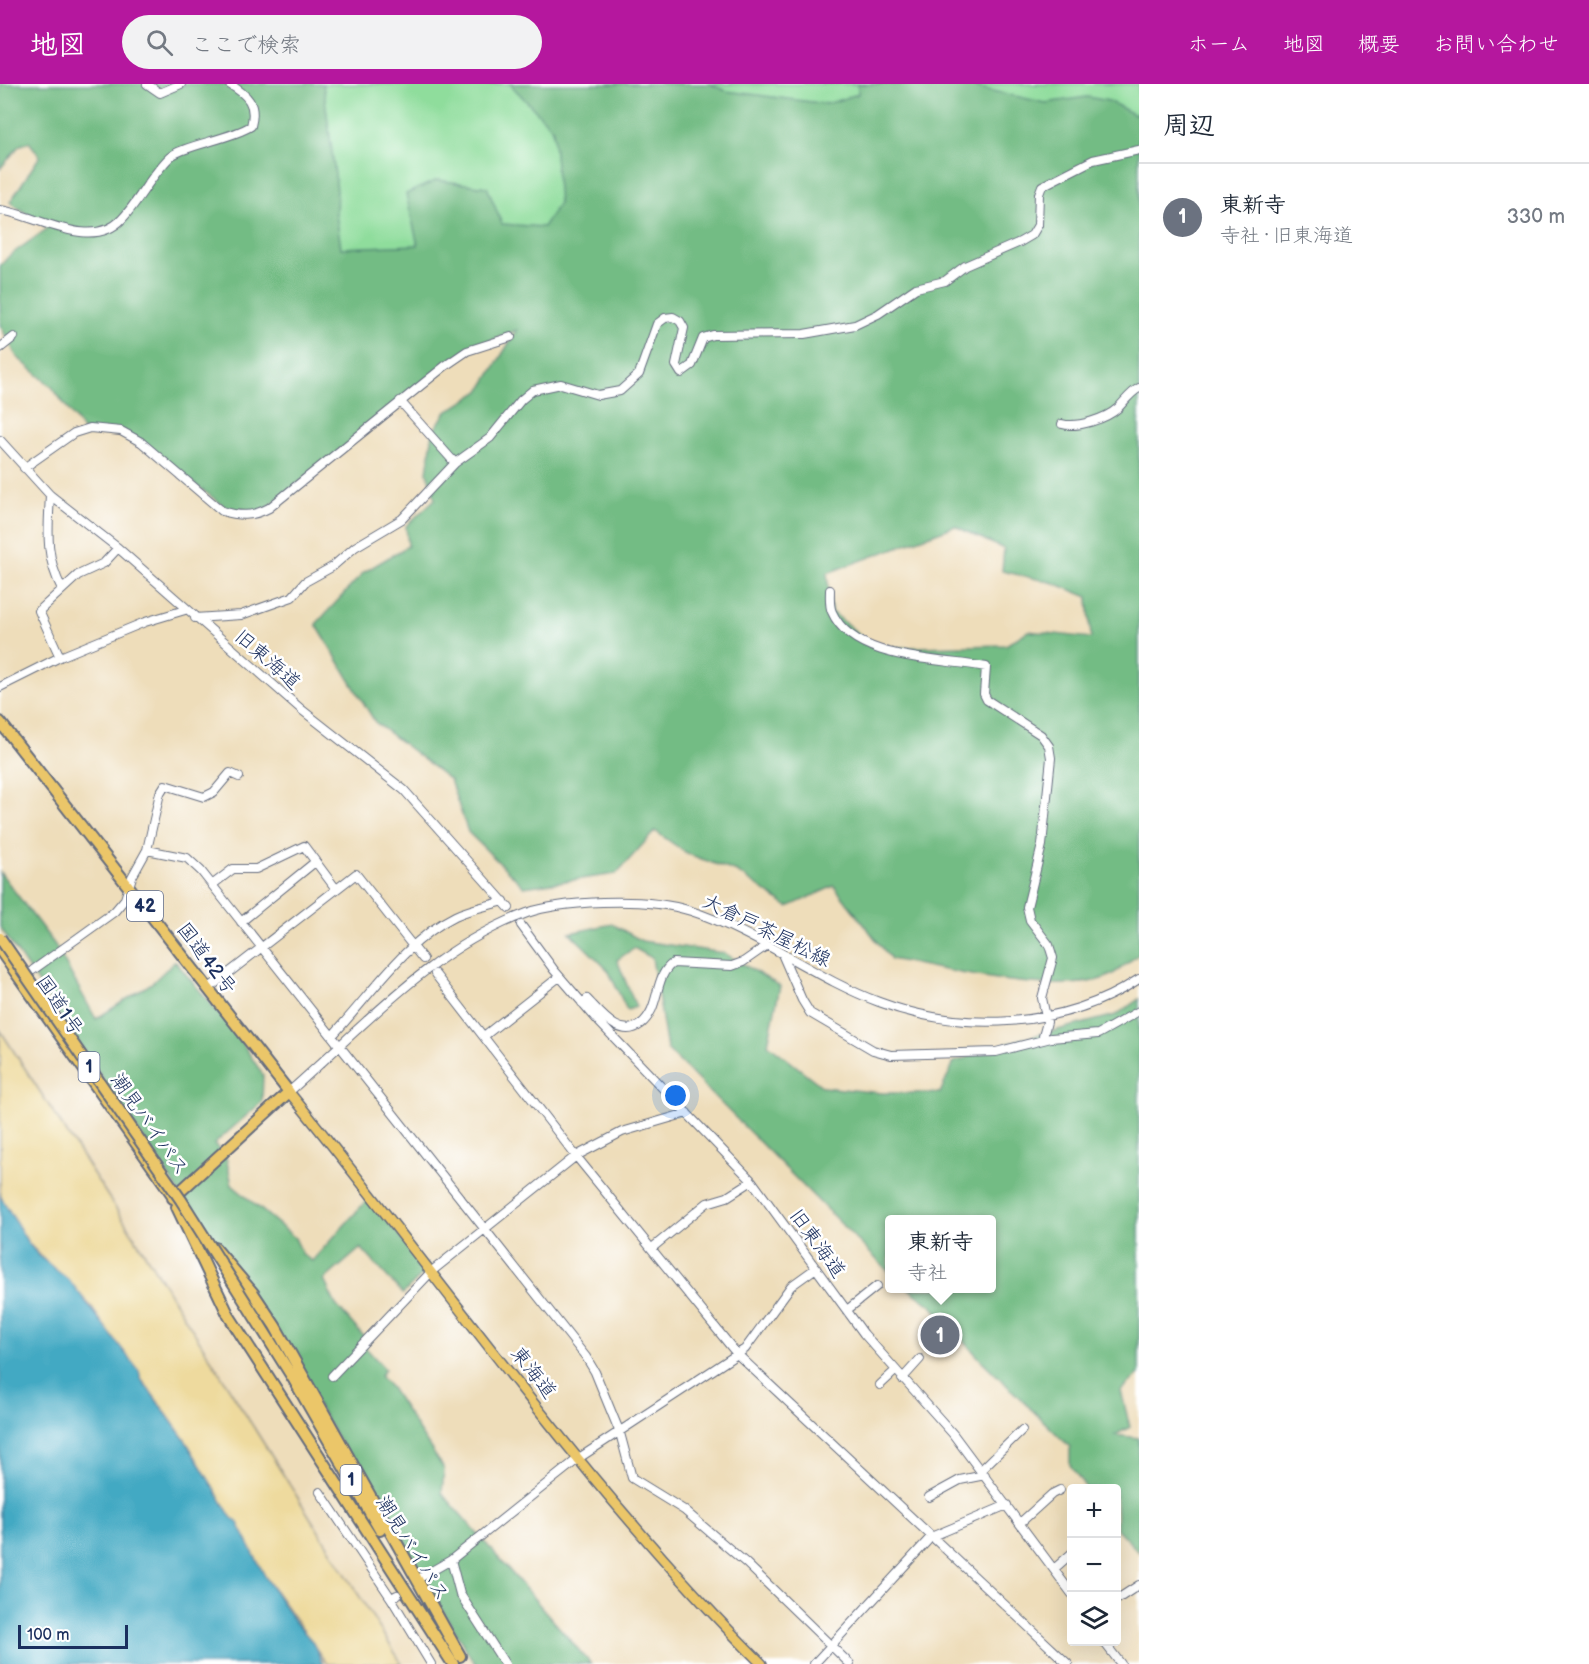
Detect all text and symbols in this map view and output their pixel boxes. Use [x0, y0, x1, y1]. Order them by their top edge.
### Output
search box [122, 15, 542, 69]
icon: search [143, 26, 176, 59]
text: 地図 [30, 29, 86, 62]
text: ここで検索 [191, 32, 301, 59]
text: ホーム [1188, 32, 1250, 57]
text: 地図 [1283, 32, 1325, 57]
text: 概要 [1358, 32, 1400, 57]
text: お問い合わせ [1433, 32, 1559, 57]
text: 周辺 [1163, 111, 1215, 142]
text: 東新寺 [1220, 192, 1286, 219]
text: 1 [1178, 205, 1187, 229]
text: 330 m [1507, 205, 1565, 229]
text: 寺社 · 旧東海道 [1220, 224, 1353, 248]
street label: 旧東海道 [229, 624, 305, 695]
street label: 大倉戸茶屋松線 [698, 889, 835, 972]
road number: 42 [127, 891, 163, 921]
street label: 国道42号 [171, 918, 241, 999]
street label: 国道1号 [30, 971, 88, 1040]
road number: 1 [78, 1052, 100, 1082]
street label: 潮見バイパス [105, 1069, 193, 1180]
your location [661, 1081, 690, 1110]
street label: 旧東海道 [784, 1204, 850, 1283]
popup [885, 1215, 996, 1293]
text: 東新寺 [907, 1229, 974, 1256]
text: 寺社 [907, 1261, 947, 1285]
pin: 1 [920, 1312, 960, 1358]
street label: 東海道 [505, 1342, 561, 1404]
road number: 1 [340, 1465, 362, 1495]
map controls [1067, 1484, 1121, 1646]
button: + [1067, 1484, 1121, 1538]
street label: 潮見バイパス [370, 1491, 454, 1606]
button: − [1067, 1538, 1121, 1592]
button: layers [1067, 1592, 1121, 1646]
scale bar [18, 1622, 128, 1650]
text: 100 m [27, 1626, 70, 1645]

